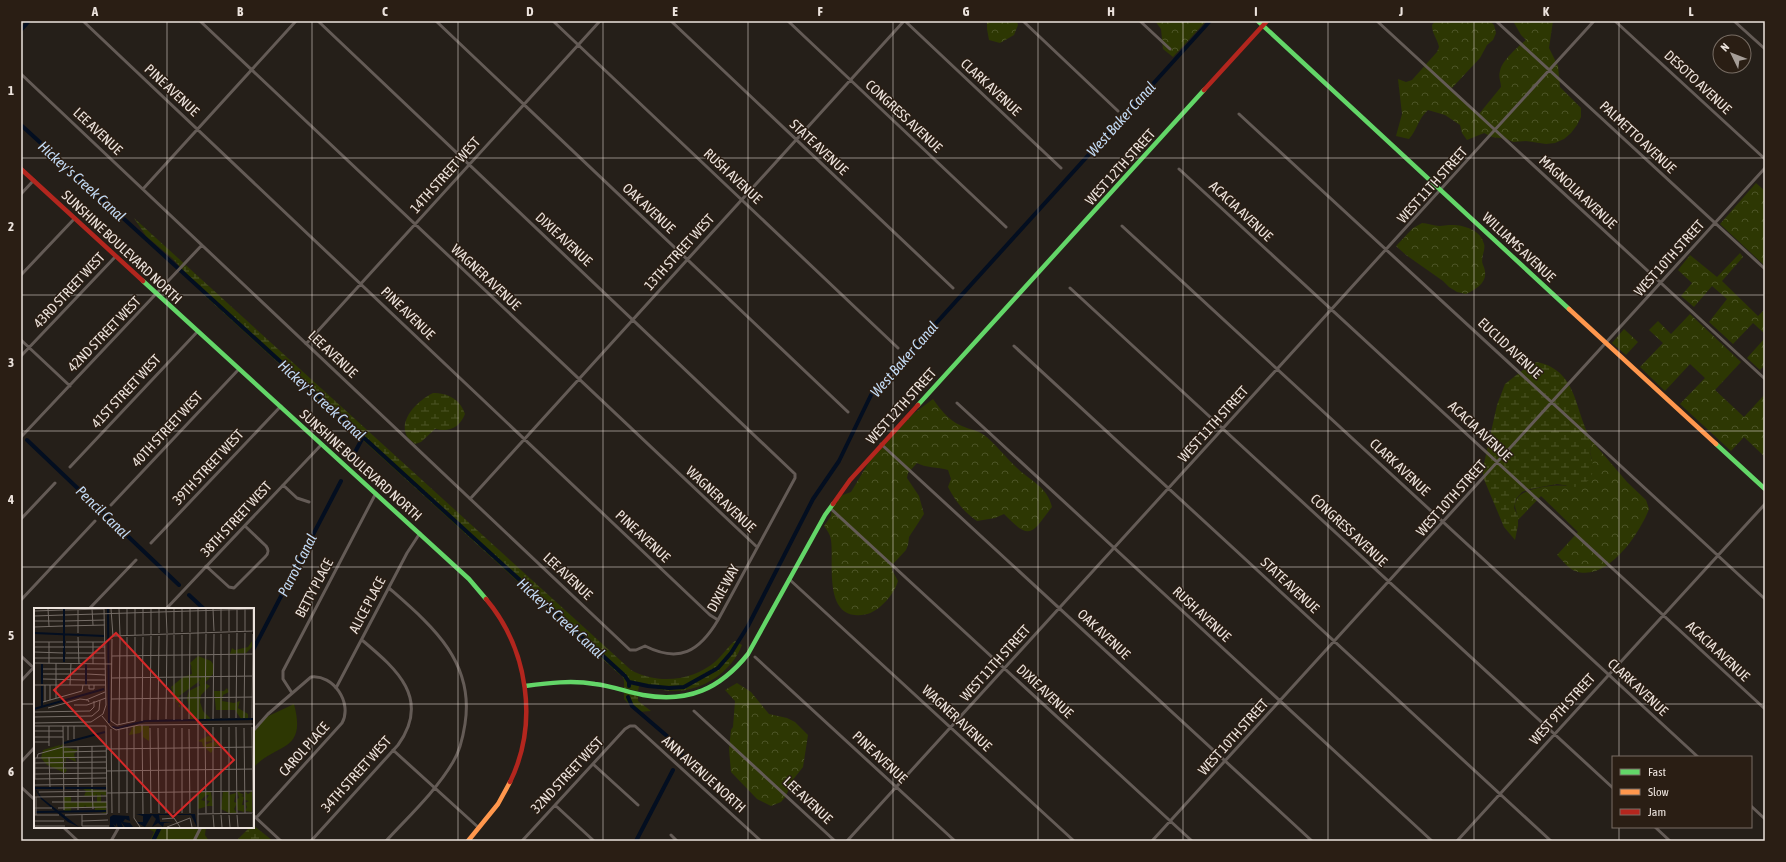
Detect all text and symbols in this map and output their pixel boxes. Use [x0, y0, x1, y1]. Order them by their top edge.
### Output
text: A [91, 4, 99, 19]
text: B [237, 4, 244, 19]
text: C [382, 4, 388, 19]
text: D [526, 4, 534, 19]
text: E [672, 4, 678, 19]
text: F [817, 4, 823, 19]
text: G [963, 4, 970, 19]
text: H [1107, 4, 1115, 19]
text: I [1254, 4, 1258, 19]
text: J [1398, 4, 1403, 19]
text: K [1543, 4, 1550, 19]
text: L [1688, 4, 1694, 19]
north arrow [1712, 34, 1752, 74]
street label: DESOTO AVENUE [1661, 47, 1735, 117]
street label: CLARK AVENUE [958, 55, 1024, 119]
street label: PINE AVENUE [142, 61, 203, 119]
street label: CONGRESS AVENUE [863, 77, 945, 155]
water label: West Baker Canal [1083, 78, 1159, 160]
text: 1 [8, 83, 14, 98]
street label: PALMETTO AVENUE [1597, 98, 1679, 176]
street label: LEE AVENUE [70, 104, 126, 158]
street label: STATE AVENUE [787, 116, 851, 178]
street label: WEST 12TH STREET [1082, 126, 1158, 208]
street label: 14TH STREET WEST [407, 134, 483, 216]
water label: Hickey's Creek Canal [35, 137, 129, 225]
street label: WEST 11TH STREET [1394, 144, 1470, 226]
street label: RUSH AVENUE [701, 145, 765, 207]
street label: MAGNOLIA AVENUE [1536, 152, 1620, 232]
street label: ACACIA AVENUE [1206, 178, 1276, 244]
street label: OAK AVENUE [620, 180, 679, 236]
street label: SUNSHINE BOULEVARD NORTH [59, 187, 185, 307]
street label: DIXIE AVENUE [533, 209, 595, 269]
street label: WILLIAMS AVENUE [1479, 209, 1559, 285]
street label: 13TH STREET WEST [641, 211, 717, 293]
street label: WEST 10TH STREET [1631, 217, 1707, 299]
text: 2 [8, 219, 14, 234]
street label: WAGNER AVENUE [448, 241, 524, 313]
street label: 43RD STREET WEST [30, 249, 108, 331]
street label: PINE AVENUE [378, 283, 438, 343]
street label: 42ND STREET WEST [64, 293, 144, 375]
street label: EUCLID AVENUE [1475, 314, 1545, 382]
water label: West Baker Canal [867, 318, 941, 400]
street label: LEE AVENUE [305, 327, 361, 381]
street label: 41ST STREET WEST [88, 351, 164, 431]
text: 3 [8, 355, 14, 370]
water label: Hickey's Creek Canal [275, 356, 369, 444]
street label: WEST 12TH STREET [863, 365, 939, 447]
street label: WEST 11TH STREET [1175, 383, 1251, 465]
street label: 40TH STREET WEST [128, 388, 206, 470]
street label: ACACIA AVENUE [1445, 398, 1515, 464]
street label: SUNSHINE BOULEVARD NORTH [297, 406, 425, 524]
street label: 39TH STREET WEST [169, 426, 247, 508]
street label: CLARK AVENUE [1367, 435, 1433, 499]
street label: WEST 10TH STREET [1413, 457, 1489, 539]
street label: WAGNER AVENUE [683, 463, 759, 535]
street label: 38TH STREET WEST [197, 478, 275, 560]
water label: Pencil Canal [73, 482, 133, 542]
street label: CONGRESS AVENUE [1308, 491, 1390, 569]
text: 4 [7, 492, 14, 507]
street label: PINE AVENUE [613, 507, 674, 565]
water label: Parrot Canal [274, 531, 320, 599]
street label: LEE AVENUE [540, 549, 596, 603]
street label: STATE AVENUE [1258, 554, 1322, 616]
street label: BETTY PLACE [292, 556, 336, 620]
street label: DIXIE WAY [704, 561, 743, 614]
street label: ALICE PLACE [346, 574, 388, 636]
water label: Hickey's Creek Canal [514, 574, 608, 662]
street label: RUSH AVENUE [1170, 583, 1234, 645]
street label: OAK AVENUE [1075, 606, 1134, 662]
inset map [34, 608, 254, 828]
street label: ACACIA AVENUE [1683, 618, 1753, 684]
street label: WEST 11TH STREET [957, 622, 1033, 704]
text: 5 [8, 628, 14, 643]
street label: CLARK AVENUE [1605, 655, 1671, 719]
street label: DIXIE AVENUE [1014, 661, 1076, 721]
street label: WEST 9TH STREET [1526, 670, 1598, 748]
street label: WAGNER AVENUE [919, 682, 995, 754]
street label: WEST 10TH STREET [1195, 696, 1271, 778]
street label: CAROL PLACE [276, 719, 332, 779]
street label: PINE AVENUE [850, 728, 911, 786]
street label: ANN AVENUE NORTH [659, 732, 749, 816]
street label: 34TH STREET WEST [318, 733, 394, 815]
street label: 32ND STREET WEST [528, 734, 606, 816]
legend [1612, 756, 1752, 828]
text: 6 [8, 764, 14, 779]
text: Fast [1648, 765, 1666, 779]
street label: LEE AVENUE [780, 773, 836, 827]
text: Slow [1648, 785, 1669, 799]
text: Jam [1648, 805, 1666, 819]

